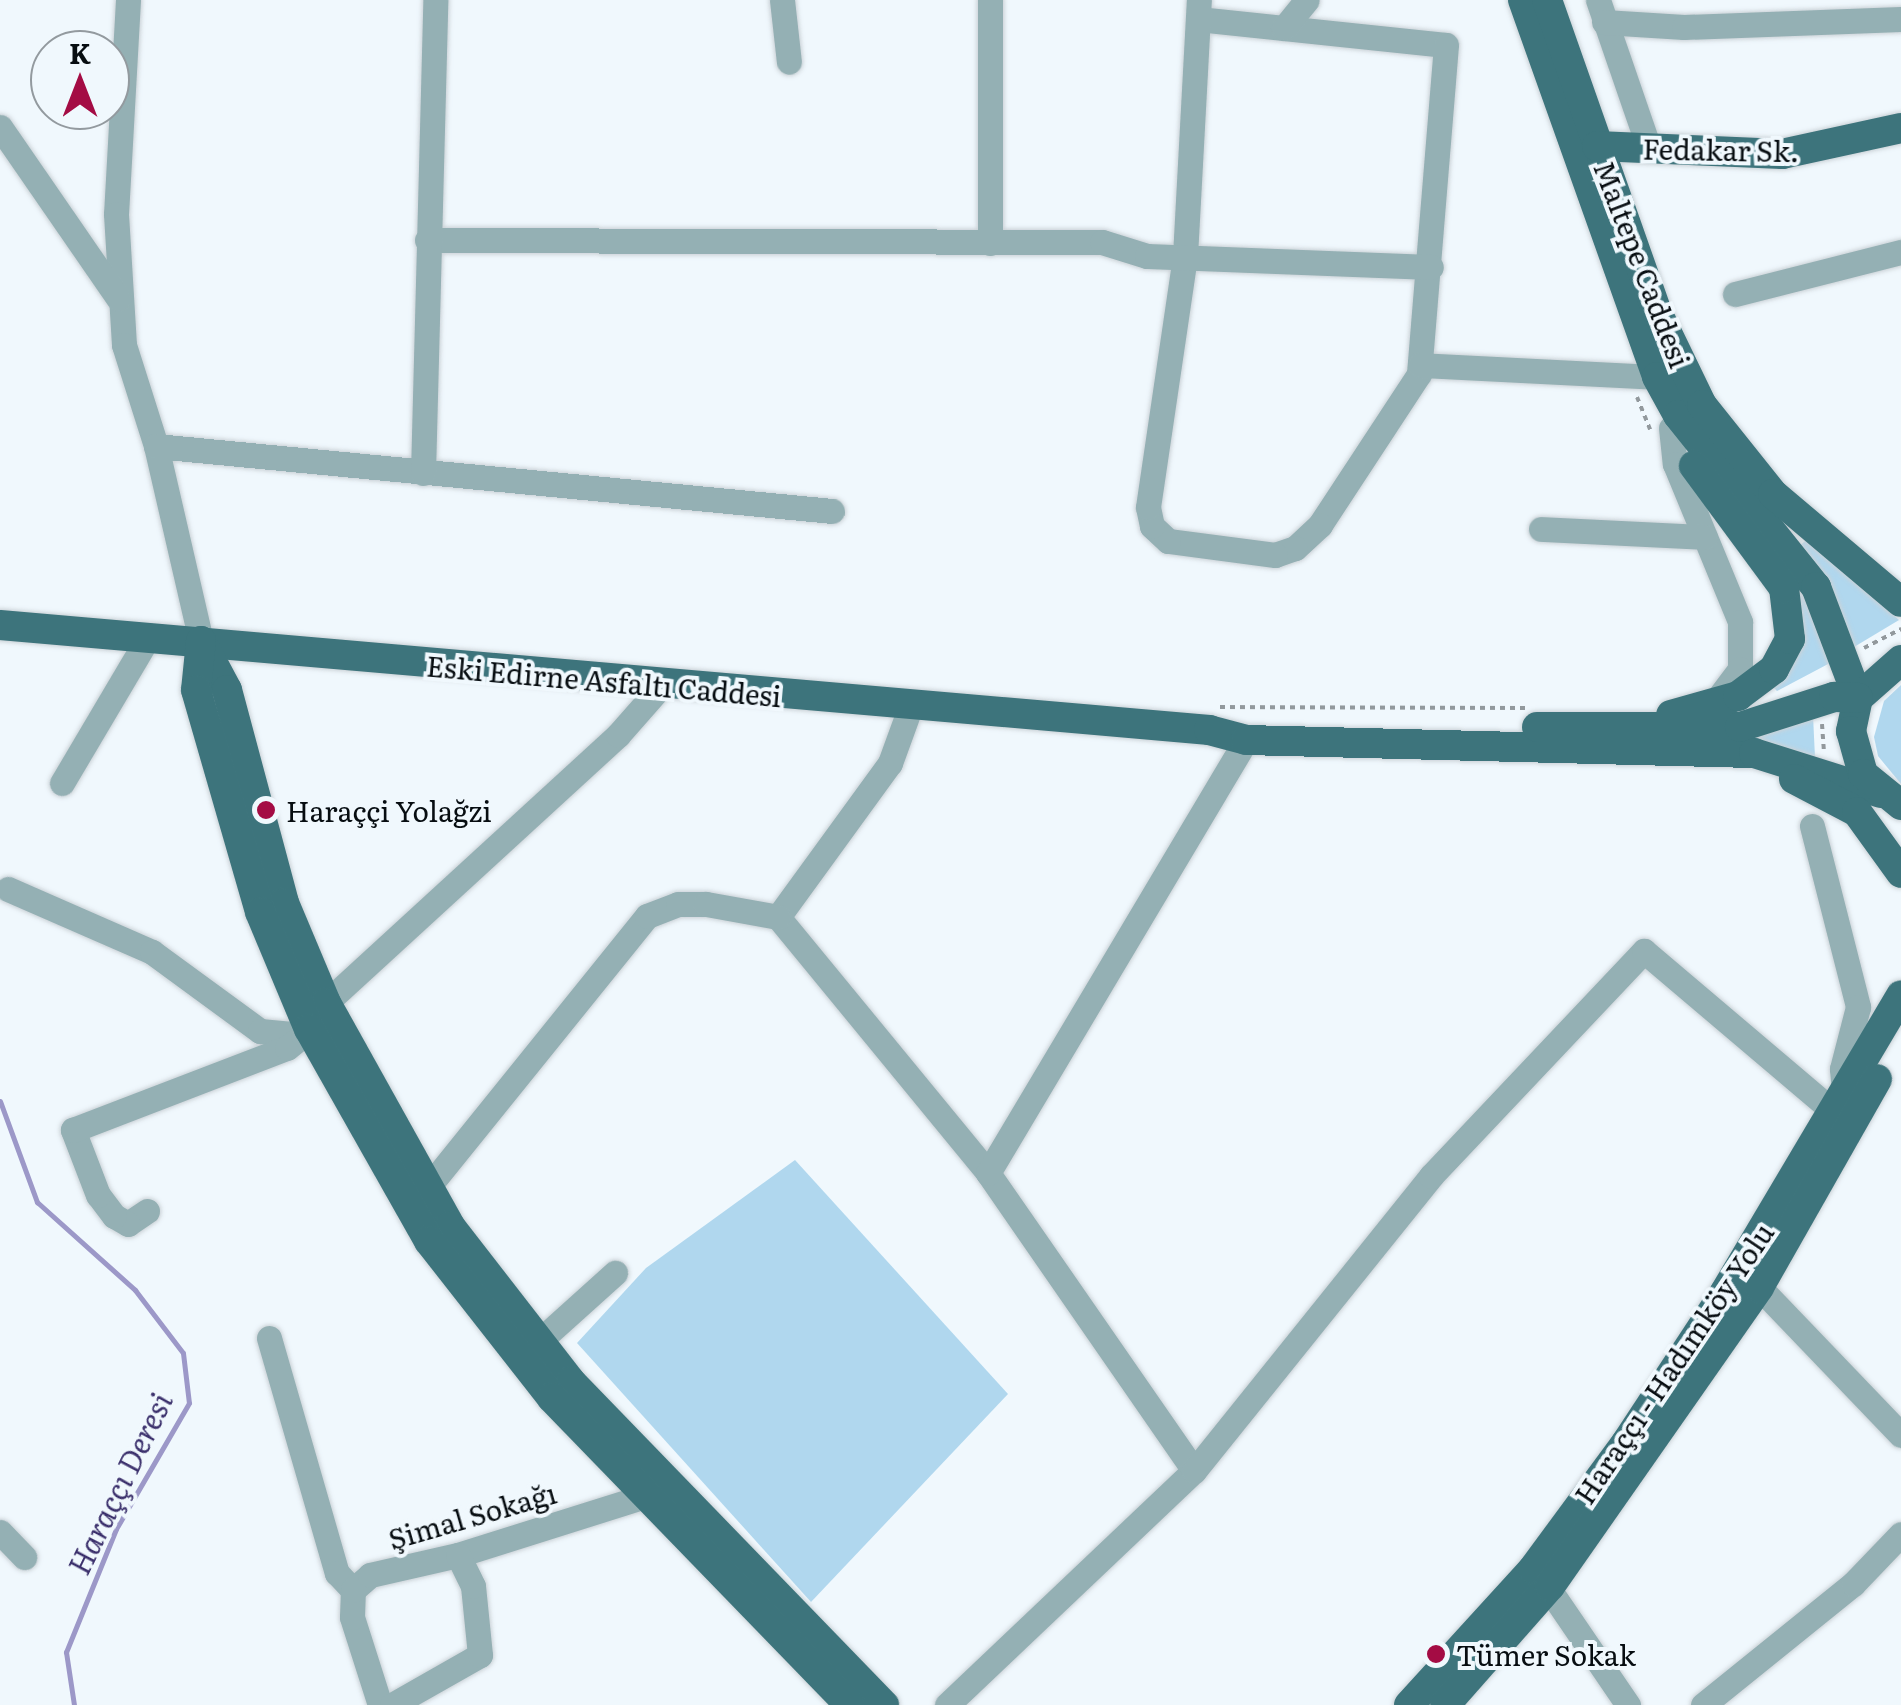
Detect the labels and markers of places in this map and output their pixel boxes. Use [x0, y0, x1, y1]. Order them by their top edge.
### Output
place label: Haraççi Yolağzi [286, 793, 492, 827]
marker: Haraççi Yolağzi [255, 799, 277, 821]
place label: Tümer Sokak [1456, 1637, 1636, 1671]
marker: Tümer Sokak [1425, 1643, 1447, 1665]

